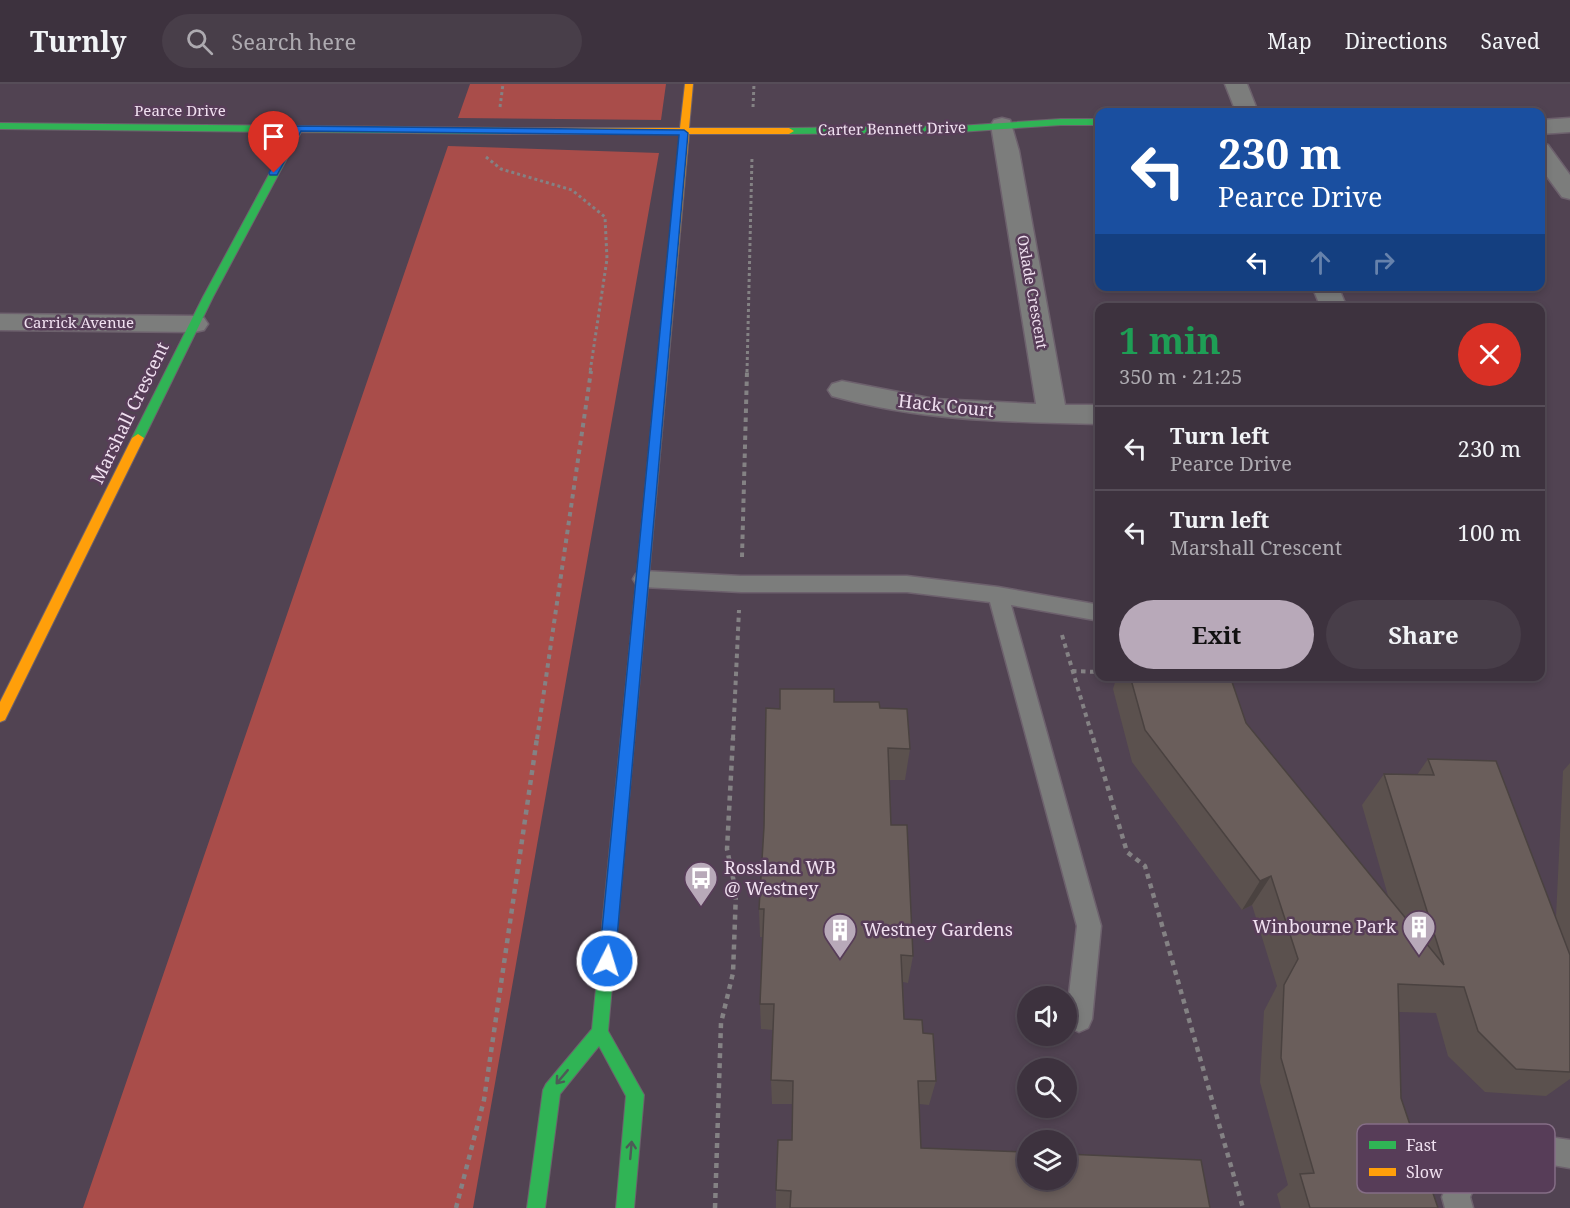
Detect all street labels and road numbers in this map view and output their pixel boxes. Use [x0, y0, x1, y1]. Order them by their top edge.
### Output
street label: Pearce Drive [134, 100, 226, 120]
street label: Carter Bennett Drive [818, 117, 966, 139]
street label: Oxlade Crescent [1013, 233, 1053, 350]
street label: Carrick Avenue [24, 312, 134, 332]
street label: Marshall Crescent [84, 338, 174, 487]
street label: Hack Court [897, 388, 995, 422]

